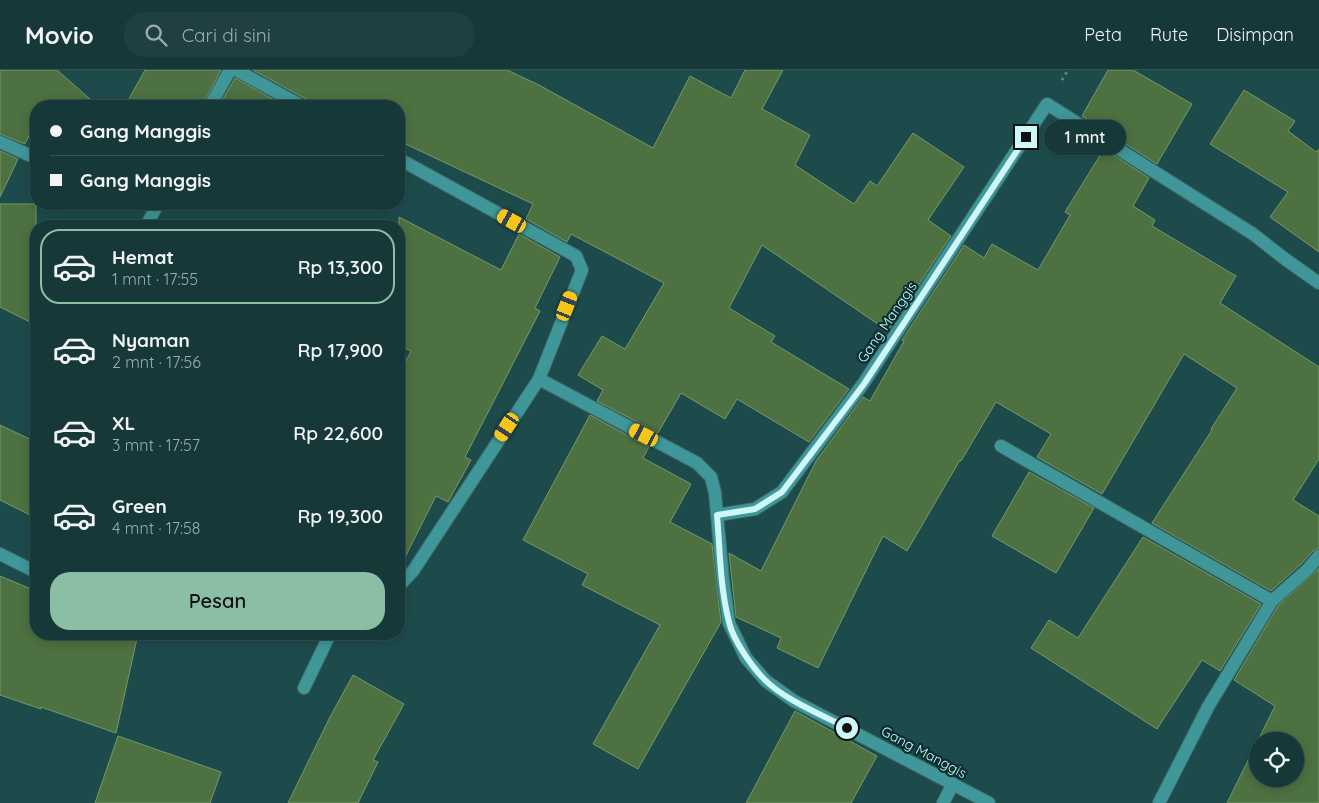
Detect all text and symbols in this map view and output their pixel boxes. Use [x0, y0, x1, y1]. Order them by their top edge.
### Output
search box [124, 12, 474, 57]
text: Movio [25, 20, 94, 50]
icon: search [142, 21, 170, 49]
text: Cari di sini [182, 23, 271, 47]
text: Peta [1084, 23, 1122, 46]
text: Rute [1150, 23, 1188, 46]
text: Disimpan [1216, 23, 1294, 46]
text: Gang Manggis [80, 119, 211, 143]
callout: 1 mnt [1044, 120, 1126, 154]
route end [1015, 126, 1037, 148]
text: 1 mnt [1065, 127, 1105, 147]
text: Gang Manggis [80, 168, 211, 192]
car [495, 207, 528, 235]
icon: car [52, 244, 97, 289]
text: Hemat [112, 245, 174, 269]
text: Rp 13,300 [298, 255, 383, 279]
text: 1 mnt · 17:55 [112, 269, 198, 289]
street label: Gang Manggis [853, 278, 921, 366]
car [554, 289, 579, 323]
icon: car [52, 327, 97, 372]
text: Nyaman [112, 328, 190, 352]
text: Rp 17,900 [298, 338, 383, 362]
text: 2 mnt · 17:56 [112, 352, 201, 372]
icon: car [52, 410, 97, 455]
car [492, 410, 521, 444]
text: XL [112, 411, 135, 435]
text: Rp 22,600 [293, 421, 383, 445]
car [627, 422, 660, 448]
text: 3 mnt · 17:57 [112, 435, 200, 455]
icon: car [52, 493, 97, 538]
text: Green [112, 494, 167, 518]
text: Rp 19,300 [297, 504, 383, 528]
text: 4 mnt · 17:58 [112, 518, 200, 538]
button: Pesan [50, 572, 385, 630]
route start [836, 717, 858, 739]
street label: Gang Manggis [878, 722, 970, 782]
map controls [1249, 732, 1304, 787]
button: locate [1249, 732, 1304, 787]

